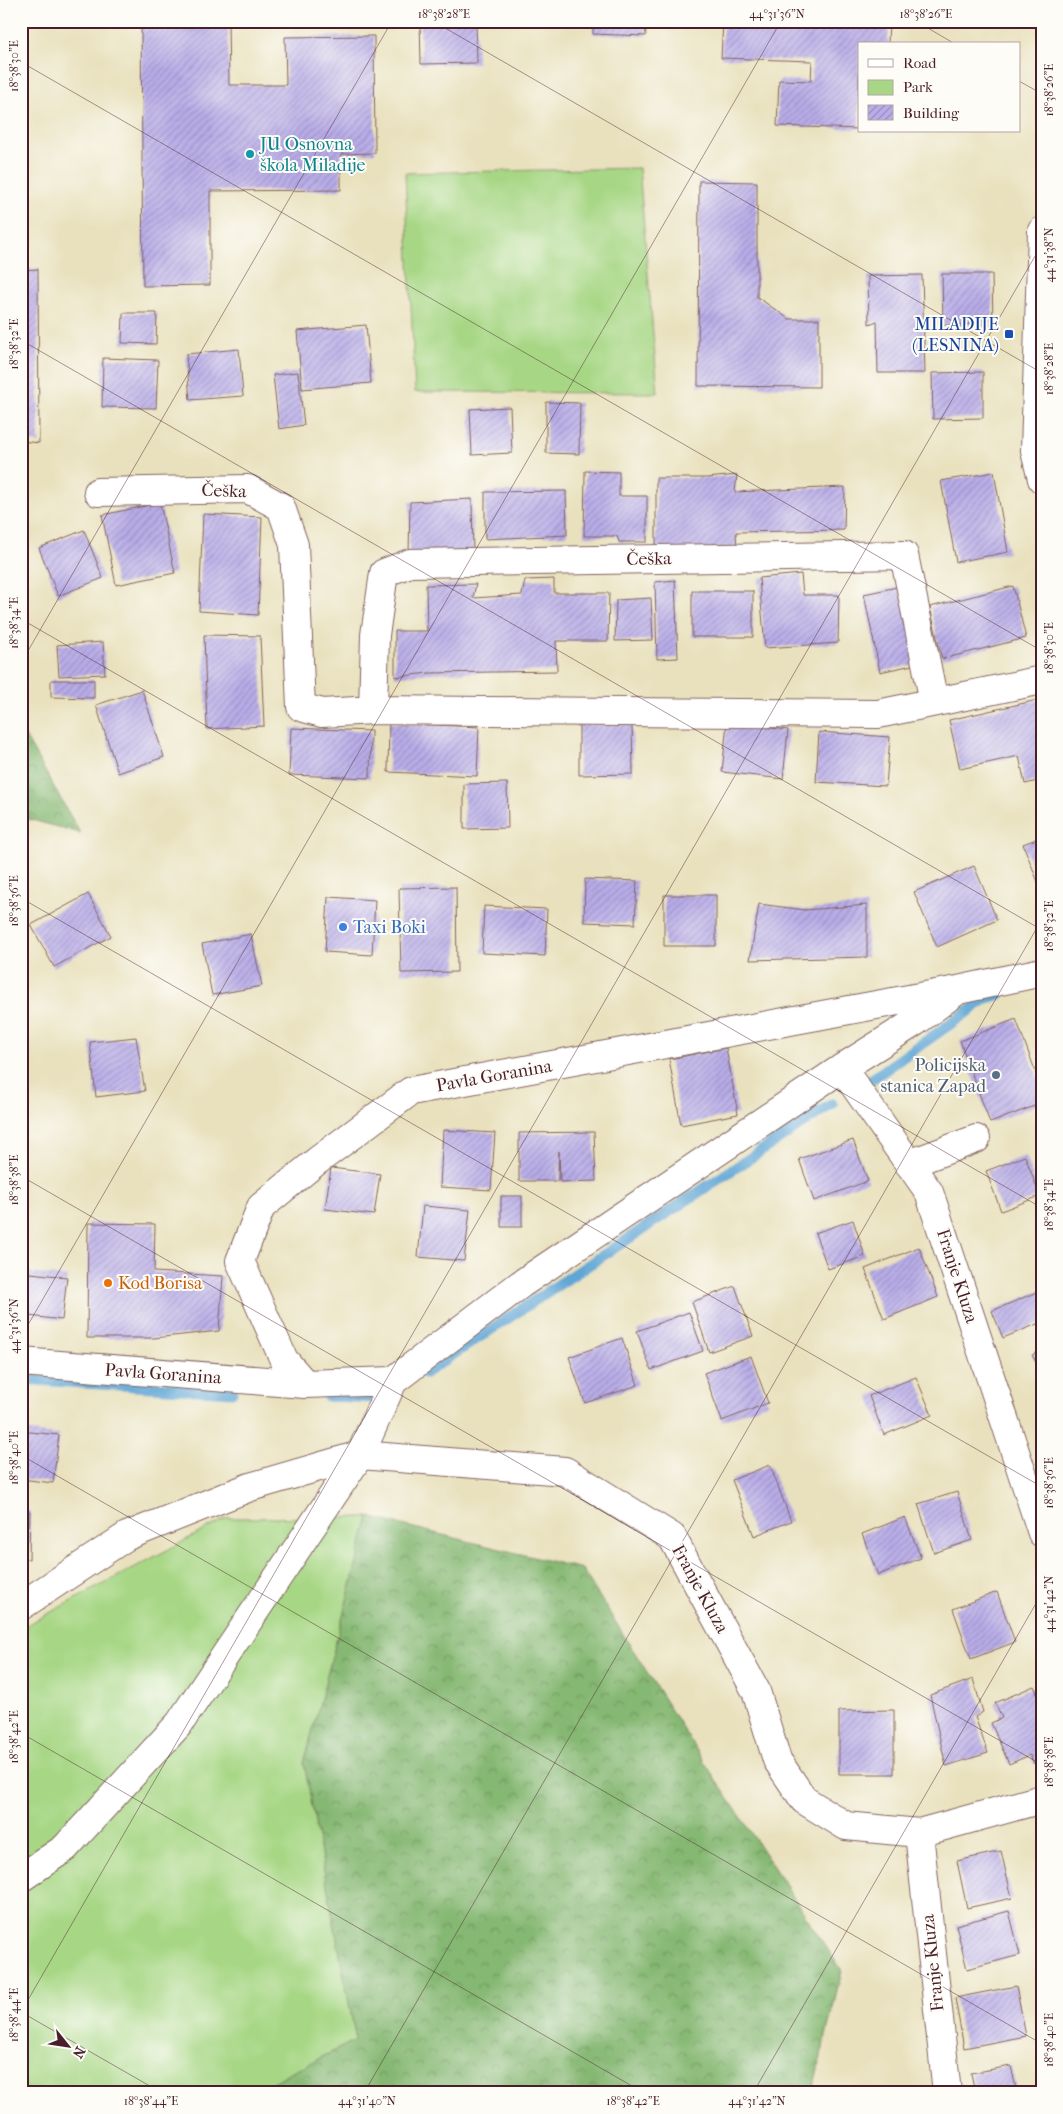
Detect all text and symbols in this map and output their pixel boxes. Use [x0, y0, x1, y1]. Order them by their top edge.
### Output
text: 18°38'28"E [418, 7, 470, 21]
text: 44°31'36"N [749, 7, 805, 21]
text: 18°38'26"E [900, 7, 952, 21]
text: 18°38'30"E [7, 40, 21, 92]
legend [858, 42, 1020, 132]
text: Road [903, 54, 937, 72]
text: 18°38'26"E [1042, 64, 1056, 116]
text: Park [903, 78, 933, 96]
text: Building [903, 104, 960, 122]
place label: JU Osnovna škola Miladije [258, 134, 365, 176]
marker: JU Osnovna škola Miladije [244, 148, 256, 160]
text: 44°31'38"N [1042, 227, 1056, 283]
place label: MILADIJE (LESNINA) [912, 314, 999, 356]
text: 18°38'32"E [7, 318, 21, 370]
marker: MILADIJE (LESNINA) [1003, 328, 1015, 340]
text: 18°38'28"E [1042, 343, 1056, 395]
street label: Češka [201, 478, 248, 502]
street label: Češka [626, 546, 672, 570]
text: 18°38'34"E [7, 597, 21, 649]
text: 18°38'30"E [1042, 622, 1056, 674]
text: 18°38'36"E [7, 875, 21, 927]
text: 18°38'32"E [1042, 900, 1056, 952]
place label: Taxi Boki [353, 917, 426, 938]
marker: Taxi Boki [337, 921, 349, 933]
street label: Pavla Goranina [435, 1055, 554, 1097]
place label: Policijska stanica Zapad [880, 1055, 987, 1097]
marker: Policijska stanica Zapad [990, 1069, 1002, 1081]
text: 18°38'38"E [7, 1154, 21, 1206]
text: 18°38'34"E [1042, 1179, 1056, 1231]
street label: Franje Kluza [932, 1226, 982, 1326]
place label: Kod Borisa [118, 1273, 203, 1294]
marker: Kod Borisa [102, 1277, 114, 1289]
text: 44°31'36"N [7, 1298, 21, 1354]
street label: Pavla Goranina [104, 1359, 223, 1389]
text: 18°38'40"E [7, 1431, 21, 1485]
text: 18°38'36"E [1042, 1457, 1056, 1509]
street label: Franje Kluza [667, 1541, 733, 1637]
text: 44°31'42"N [1042, 1575, 1056, 1633]
text: 18°38'42"E [7, 1710, 21, 1764]
text: 18°38'38"E [1042, 1736, 1056, 1788]
street label: Franje Kluza [917, 1913, 949, 2013]
text: 18°38'44"E [7, 1988, 21, 2042]
text: 18°38'40"E [1042, 2013, 1056, 2067]
north arrow [42, 2022, 92, 2072]
text: N [69, 2043, 89, 2061]
text: 18°38'44"E [124, 2094, 178, 2108]
text: 44°31'40"N [338, 2094, 396, 2108]
text: 18°38'42"E [606, 2094, 660, 2108]
text: 44°31'42"N [728, 2094, 786, 2108]

